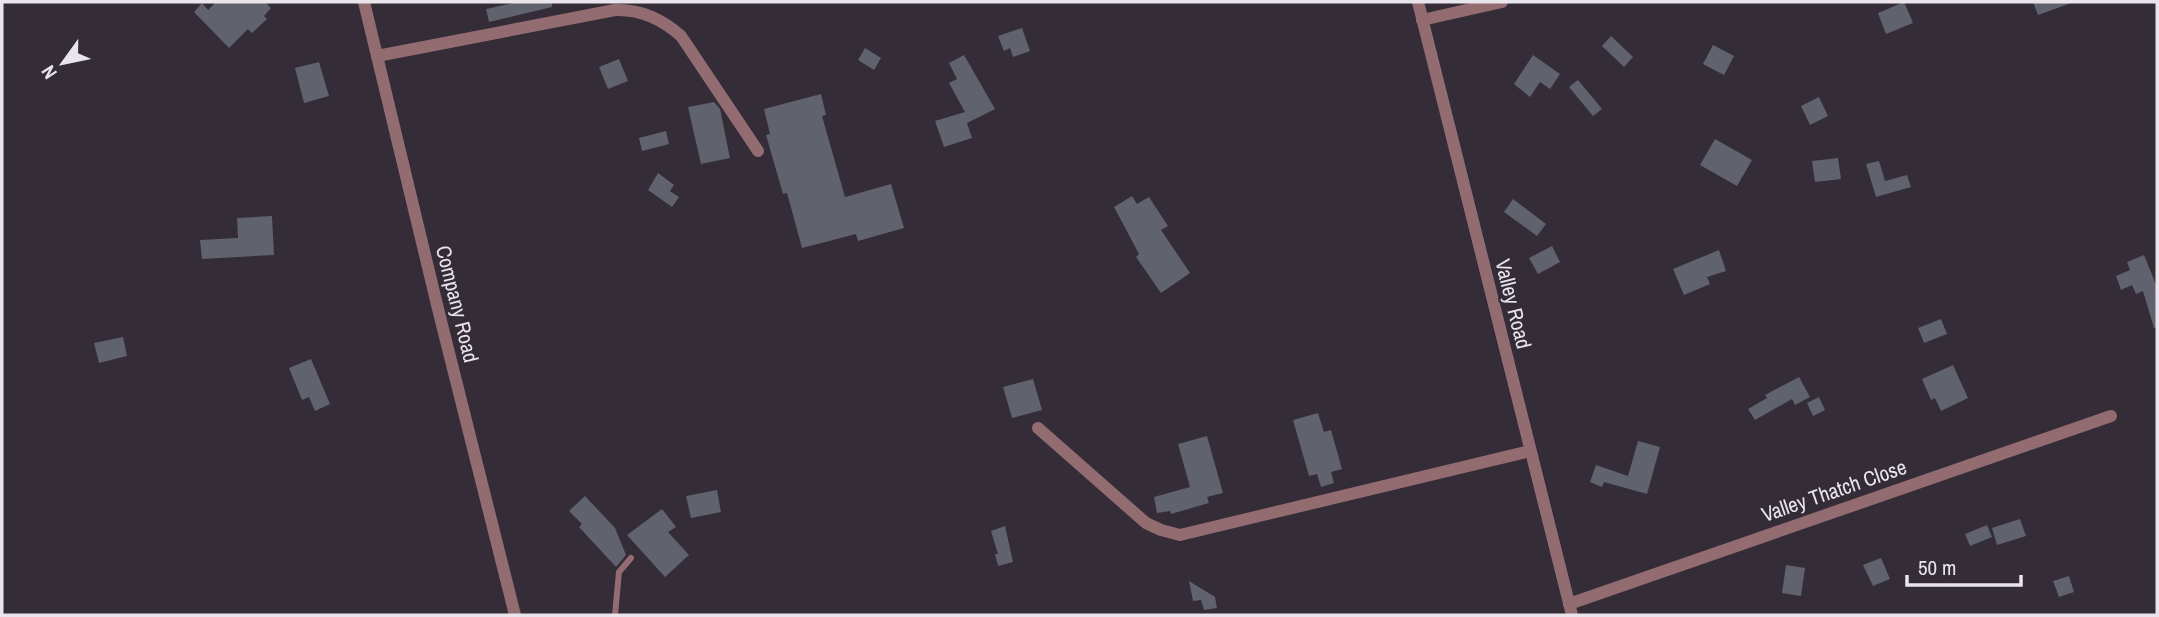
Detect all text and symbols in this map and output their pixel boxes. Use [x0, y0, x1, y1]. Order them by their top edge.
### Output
north arrow [28, 28, 98, 98]
text: N [35, 60, 63, 84]
street label: Company Road [429, 242, 486, 365]
street label: Valley Road [1488, 256, 1539, 352]
street label: Valley Thatch Close [1757, 452, 1910, 529]
scale bar [1907, 544, 2021, 588]
text: 50 m [1918, 553, 1956, 582]

